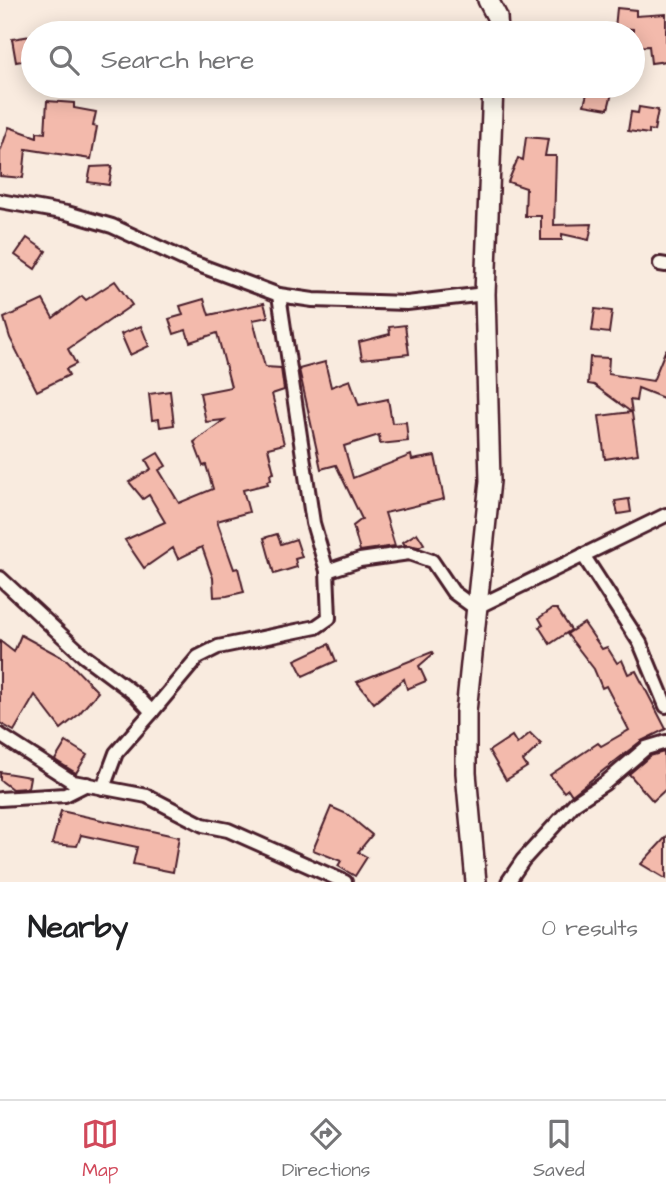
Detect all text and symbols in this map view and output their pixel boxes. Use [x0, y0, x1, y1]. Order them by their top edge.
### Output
search box [21, 21, 645, 98]
icon: search [45, 41, 83, 79]
text: Search here [101, 42, 254, 78]
text: Nearby [28, 907, 128, 949]
text: 0 results [541, 912, 638, 944]
tab: Map [81, 1115, 119, 1184]
tab: Directions [282, 1115, 370, 1184]
tab: Saved [533, 1115, 585, 1184]

